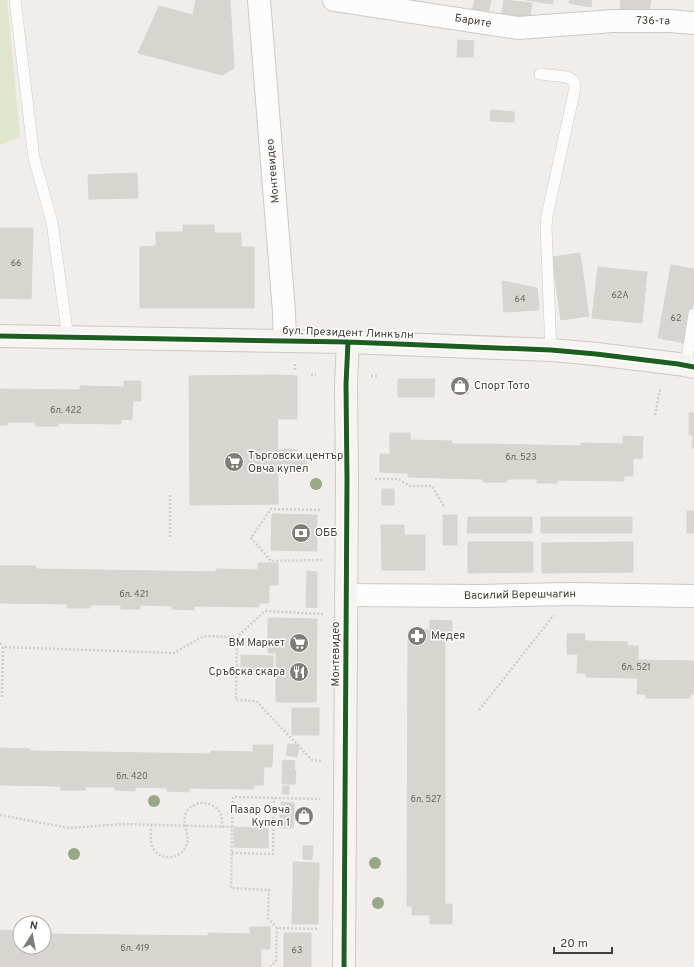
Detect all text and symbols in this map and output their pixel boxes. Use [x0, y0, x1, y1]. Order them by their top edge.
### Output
street label: Барите [454, 11, 492, 31]
street label: 736-та [636, 14, 670, 28]
street label: Монтевидео [263, 138, 283, 204]
house number: 66 [11, 258, 21, 269]
house number: 62A [612, 290, 629, 301]
house number: 64 [515, 294, 526, 305]
house number: 62 [671, 313, 681, 324]
street label: бул. Президент Линкълн [282, 324, 414, 342]
shop icon: Спорт Тото [449, 375, 471, 397]
place label: Спорт Тото [474, 379, 530, 393]
house number: бл. 422 [50, 405, 82, 416]
place label: Търговски център Овча купел [248, 449, 343, 476]
supermarket icon: Търговски център Овча купел [223, 451, 245, 473]
house number: бл. 523 [505, 452, 537, 463]
bank icon: ОББ [290, 522, 312, 544]
place label: ОББ [315, 526, 337, 540]
street label: Василий Верешчагин [464, 587, 576, 603]
house number: бл. 421 [119, 589, 149, 600]
street label: Монтевидео [329, 622, 343, 686]
pharmacy icon: Медея [406, 625, 428, 647]
place label: Медея [431, 629, 465, 643]
supermarket icon: ВМ Маркет [288, 632, 310, 654]
place label: ВМ Маркет [229, 636, 285, 650]
restaurant icon: Сръбска скара [288, 661, 310, 683]
house number: бл. 521 [621, 662, 651, 673]
place label: Сръбска скара [209, 665, 285, 679]
house number: бл. 420 [116, 771, 148, 782]
house number: бл. 527 [411, 794, 441, 805]
place label: Пазар Овча Купел 1 [230, 803, 290, 830]
shop icon: Пазар Овча Купел 1 [293, 805, 315, 827]
north arrow [12, 915, 52, 955]
text: N [29, 919, 39, 934]
scale bar [554, 929, 612, 955]
text: 20 m [560, 936, 588, 952]
house number: бл. 419 [121, 943, 150, 954]
house number: 63 [292, 945, 302, 956]

